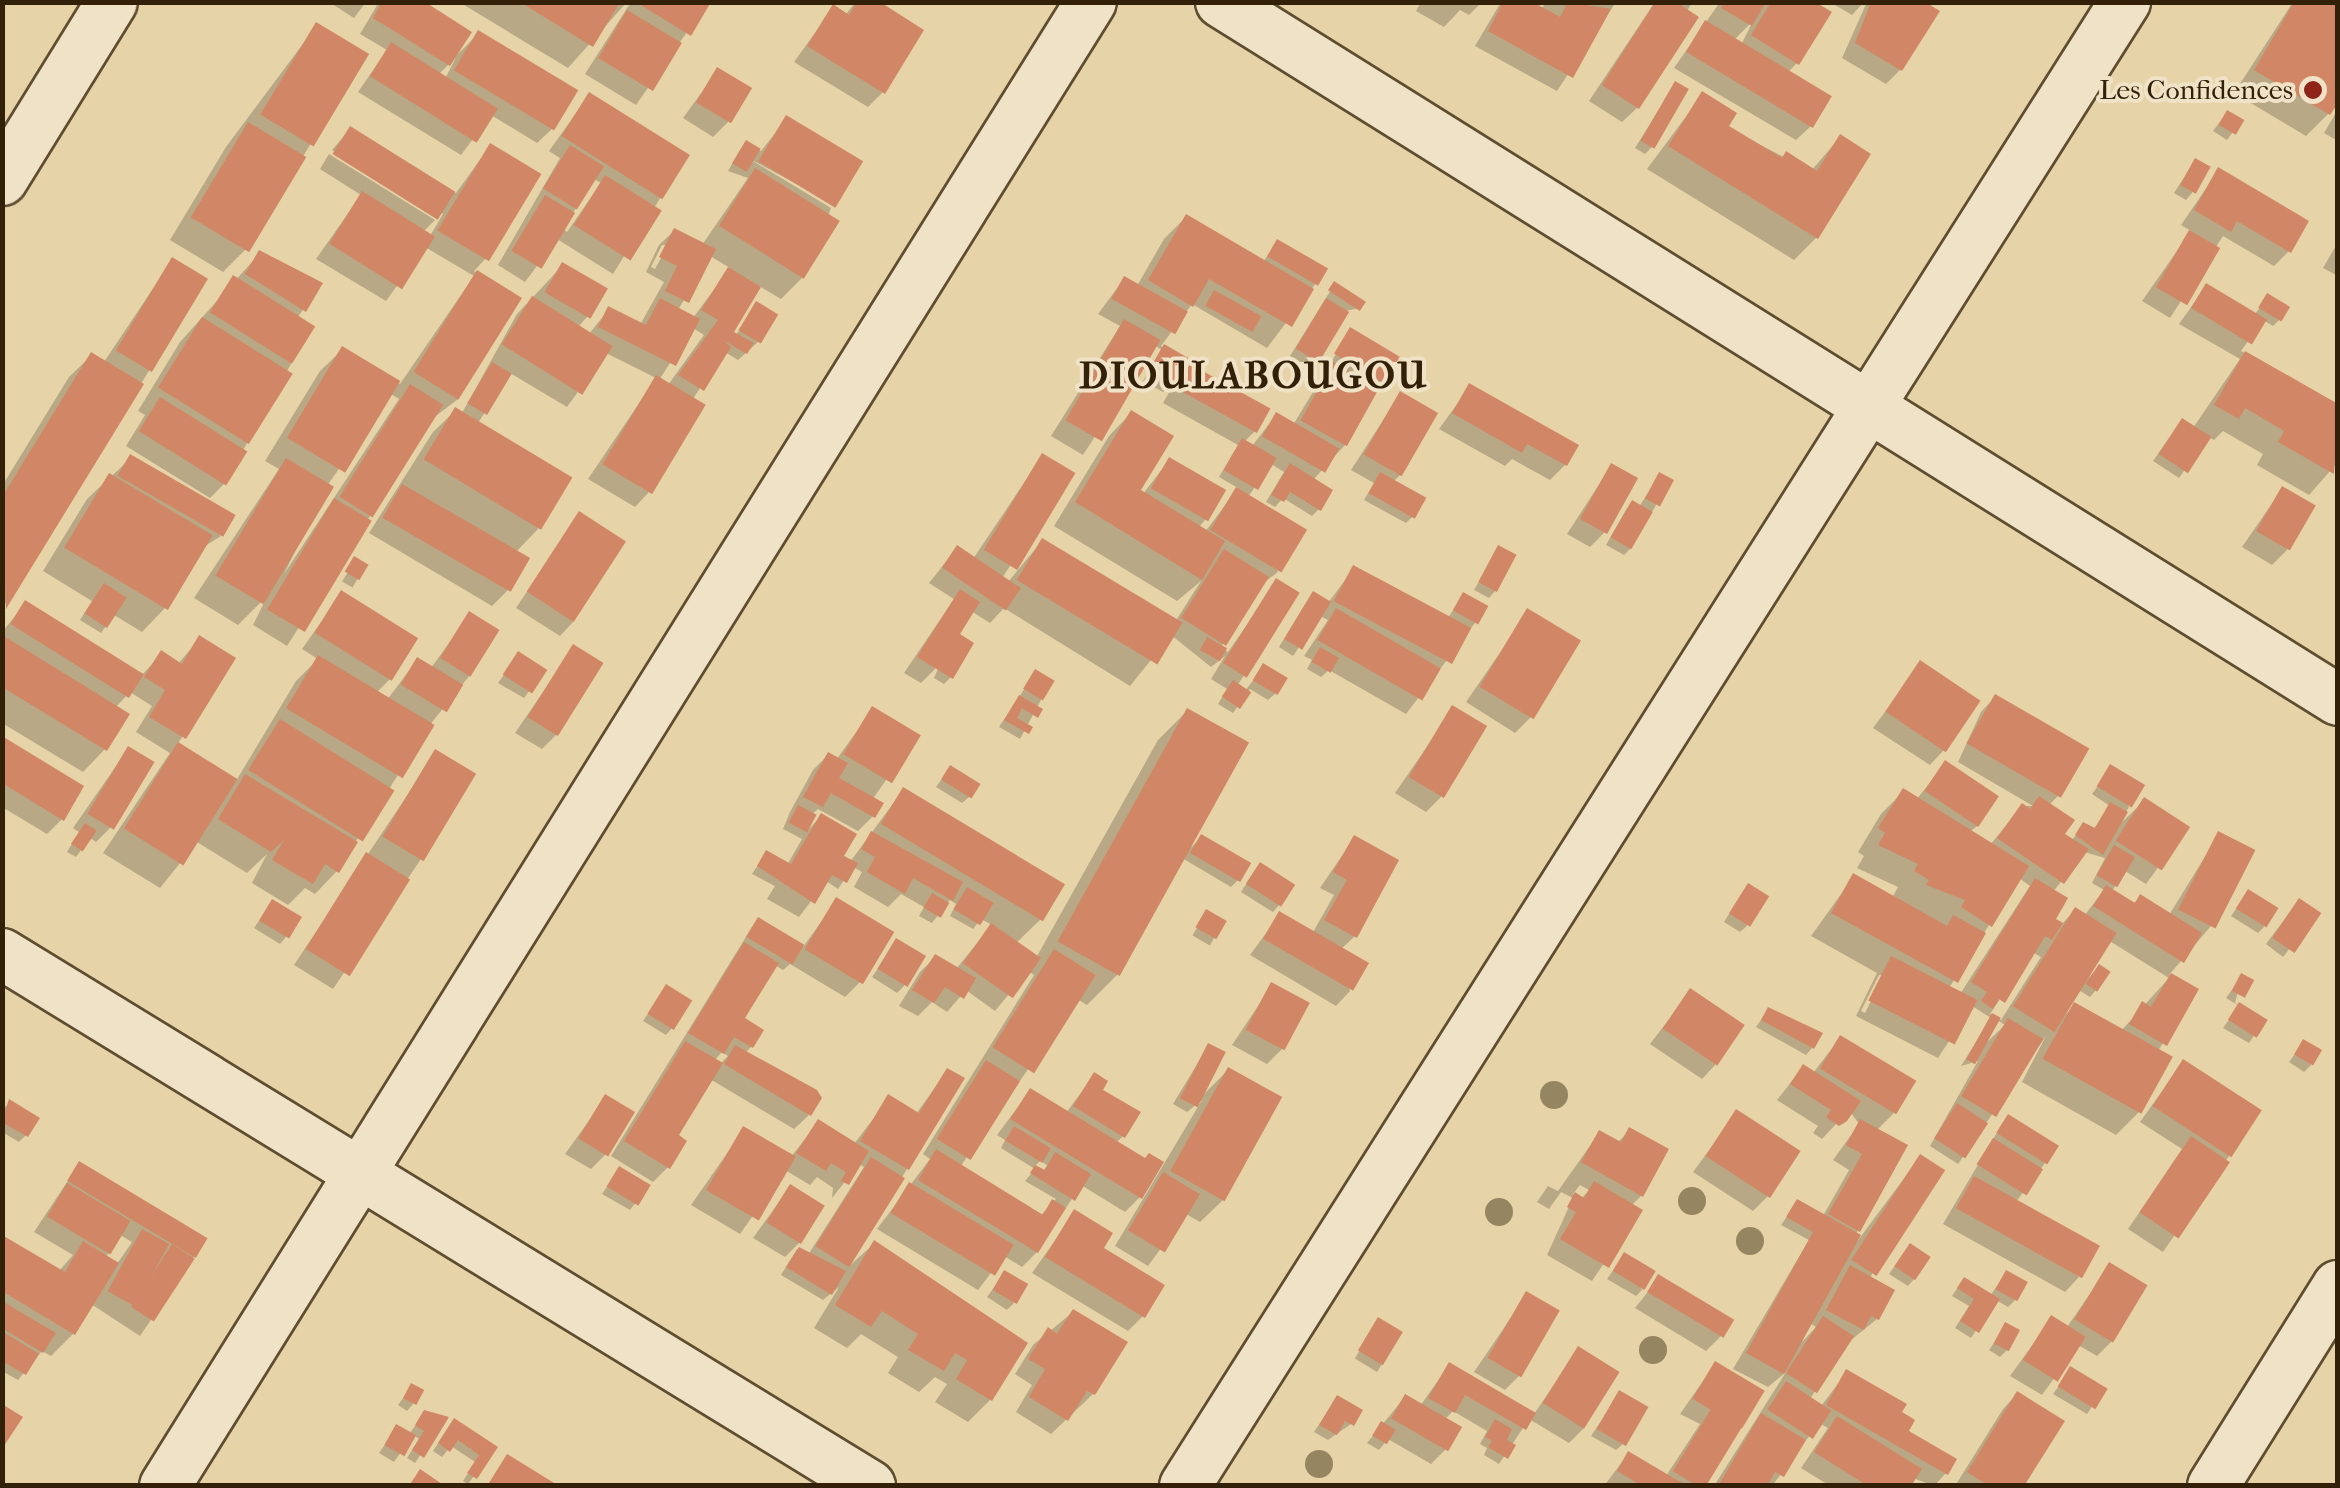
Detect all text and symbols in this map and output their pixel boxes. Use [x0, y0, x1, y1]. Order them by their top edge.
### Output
place label: Les Confidences [2099, 73, 2293, 107]
marker: Les Confidences [2302, 79, 2324, 101]
district label: DIOULABOUGOU [1079, 353, 1429, 399]

